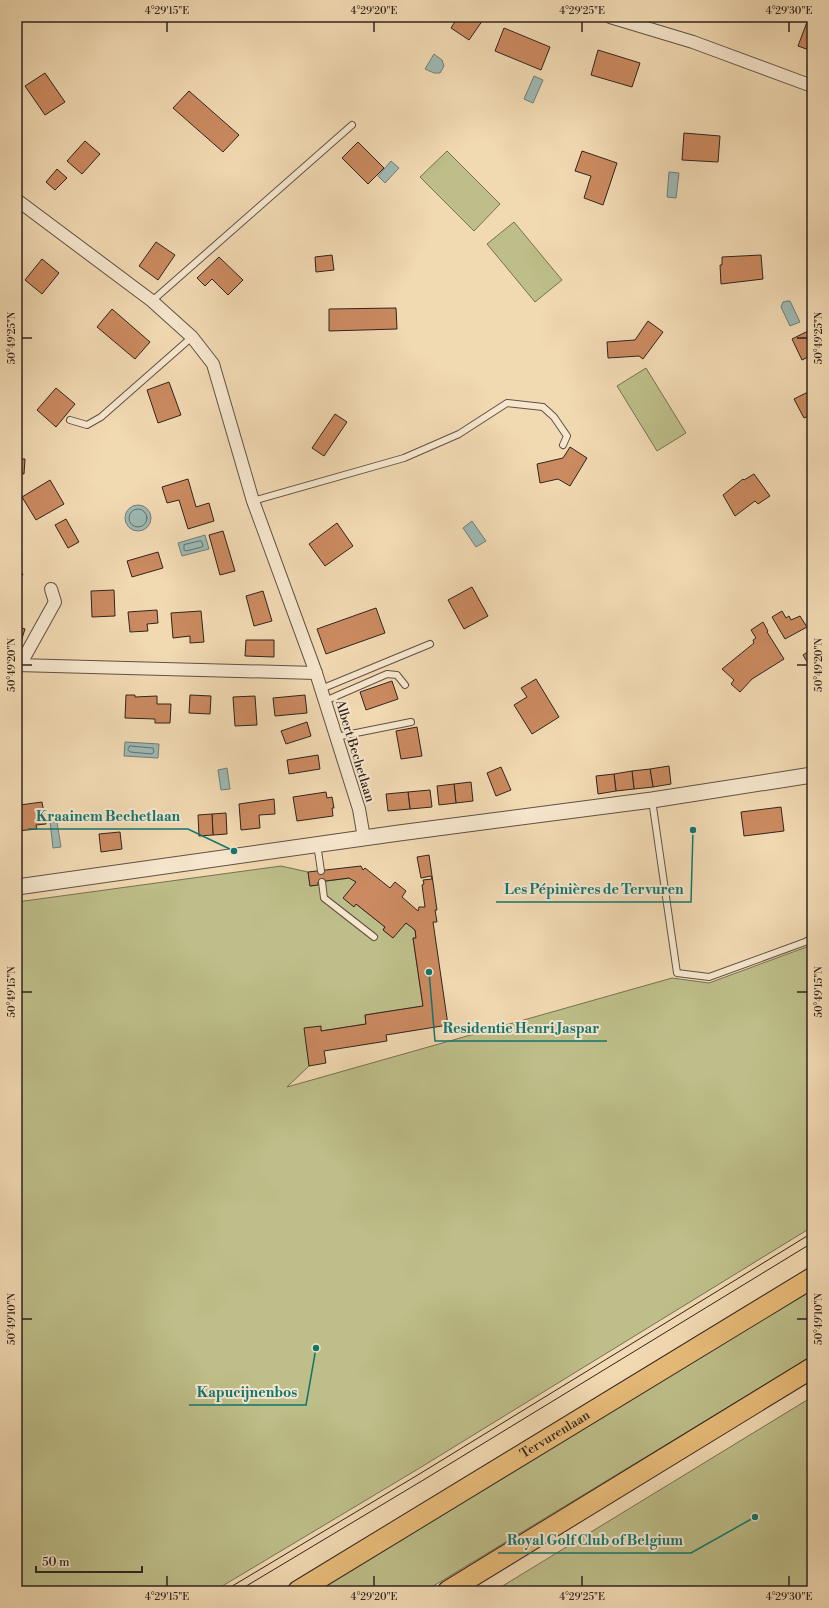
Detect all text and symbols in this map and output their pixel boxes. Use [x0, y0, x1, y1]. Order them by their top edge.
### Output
text: 4°29'15"E [145, 5, 189, 17]
text: 4°29'20"E [351, 5, 397, 17]
text: 4°29'25"E [559, 5, 605, 17]
text: 4°29'30"E [766, 5, 812, 17]
text: 50°49'25"N [6, 311, 18, 364]
text: 50°49'25"N [813, 311, 825, 364]
text: 50°49'20"N [6, 638, 18, 692]
text: 50°49'20"N [813, 638, 825, 692]
street label: Albert Bechetlaan [332, 697, 378, 804]
callout: Kraainem Bechetlaan [28, 803, 188, 829]
text: Kraainem Bechetlaan [36, 808, 180, 826]
callout: Les Pépinières de Tervuren [496, 876, 691, 902]
text: Les Pépinières de Tervuren [504, 881, 684, 899]
text: 50°49'15"N [6, 966, 18, 1018]
text: 50°49'15"N [813, 966, 825, 1018]
callout: Residentie Henri Jaspar [435, 1015, 607, 1041]
text: Residentie Henri Jaspar [443, 1020, 599, 1038]
text: 50°49'10"N [6, 1292, 18, 1345]
text: 50°49'10"N [813, 1292, 825, 1345]
callout: Kapucijnenbos [189, 1379, 306, 1405]
text: Kapucijnenbos [197, 1384, 297, 1402]
street label: Tervurenlaan [517, 1407, 593, 1462]
callout: Royal Golf Club of Belgium [498, 1527, 691, 1553]
text: Royal Golf Club of Belgium [507, 1532, 683, 1550]
scale bar [36, 1548, 142, 1574]
text: 50 m [42, 1555, 70, 1570]
text: 4°29'15"E [145, 1591, 189, 1603]
text: 4°29'20"E [351, 1591, 397, 1603]
text: 4°29'25"E [559, 1591, 605, 1603]
text: 4°29'30"E [766, 1591, 812, 1603]

